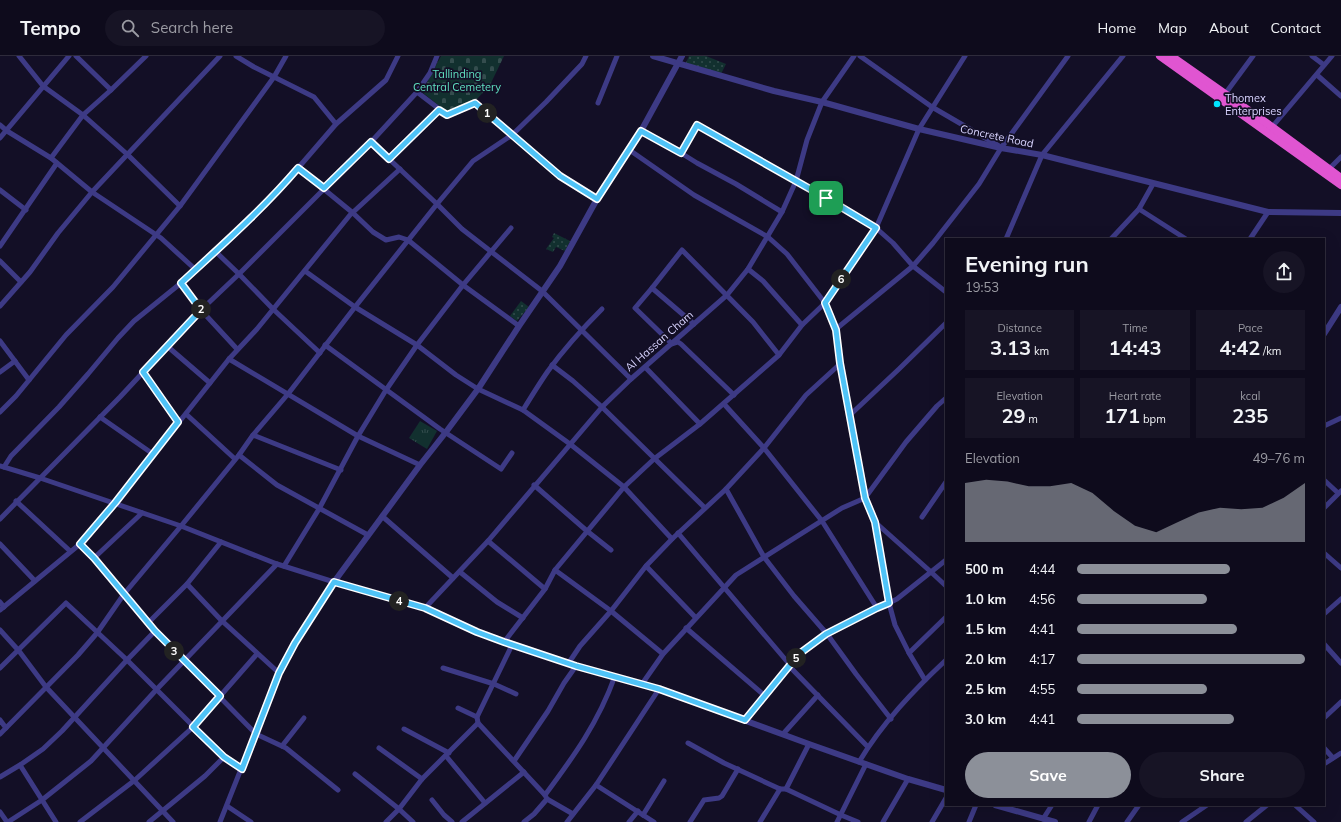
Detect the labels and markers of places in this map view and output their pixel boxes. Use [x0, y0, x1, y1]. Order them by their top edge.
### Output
place label: Thomex Enterprises [1225, 91, 1282, 118]
marker: Thomex Enterprises [1212, 99, 1222, 109]
pin: 1 [477, 103, 497, 123]
pin [809, 181, 843, 215]
pin: 6 [831, 269, 851, 289]
pin: 2 [191, 299, 211, 319]
pin: 4 [389, 591, 409, 611]
pin: 3 [164, 641, 184, 661]
pin: 5 [786, 648, 806, 668]

